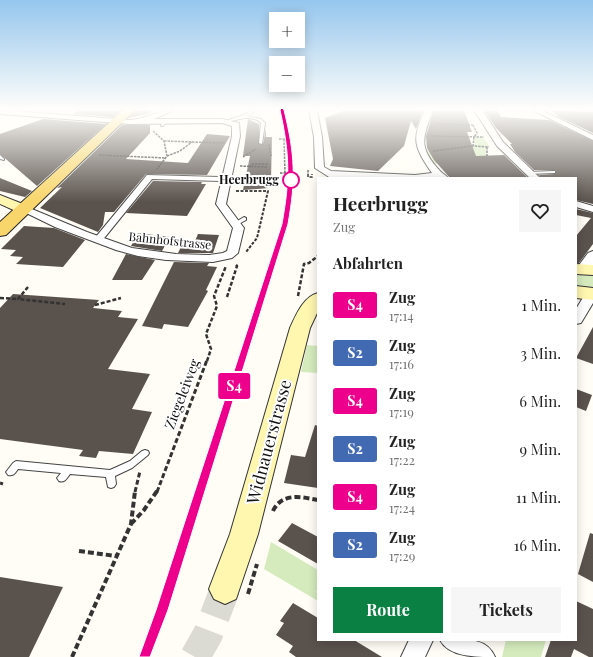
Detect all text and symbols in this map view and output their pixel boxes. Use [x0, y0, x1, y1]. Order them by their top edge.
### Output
map controls [269, 12, 305, 92]
button: + [269, 12, 305, 48]
button: − [269, 56, 305, 92]
place label: Heerbrugg [219, 171, 279, 187]
marker: Heerbrugg [282, 171, 300, 189]
text: Heerbrugg [333, 190, 428, 216]
button: heart [519, 190, 561, 232]
text: Zug [333, 218, 355, 235]
street label: Bahnhofstrasse [128, 228, 212, 252]
text: Abfahrten [333, 253, 403, 273]
text: Zug [389, 287, 415, 307]
text: S4 [347, 295, 363, 314]
text: 1 Min. [522, 295, 561, 315]
text: 17:14 [389, 307, 414, 324]
text: Zug [389, 335, 415, 355]
text: S2 [347, 343, 363, 362]
text: 3 Min. [520, 343, 561, 363]
street label: Ziegeleiweg [159, 355, 204, 432]
text: 17:16 [389, 355, 414, 372]
line badge: S4 [216, 373, 252, 399]
text: S4 [226, 376, 242, 395]
street label: Widnauerstrasse [241, 377, 295, 507]
text: Zug [389, 383, 415, 403]
text: S4 [347, 391, 363, 410]
text: 6 Min. [519, 391, 561, 411]
text: 17:19 [389, 403, 414, 420]
text: Zug [389, 431, 415, 451]
text: S2 [347, 439, 363, 458]
text: 9 Min. [519, 439, 561, 459]
text: 17:22 [389, 451, 415, 468]
text: Zug [389, 479, 415, 499]
text: S4 [347, 487, 363, 506]
text: 11 Min. [516, 487, 561, 507]
text: 17:24 [389, 499, 415, 516]
text: Zug [389, 527, 415, 547]
text: S2 [347, 535, 363, 554]
text: 16 Min. [514, 535, 561, 555]
text: 17:29 [389, 547, 415, 564]
button: Route [333, 587, 443, 633]
button: Tickets [451, 587, 561, 633]

